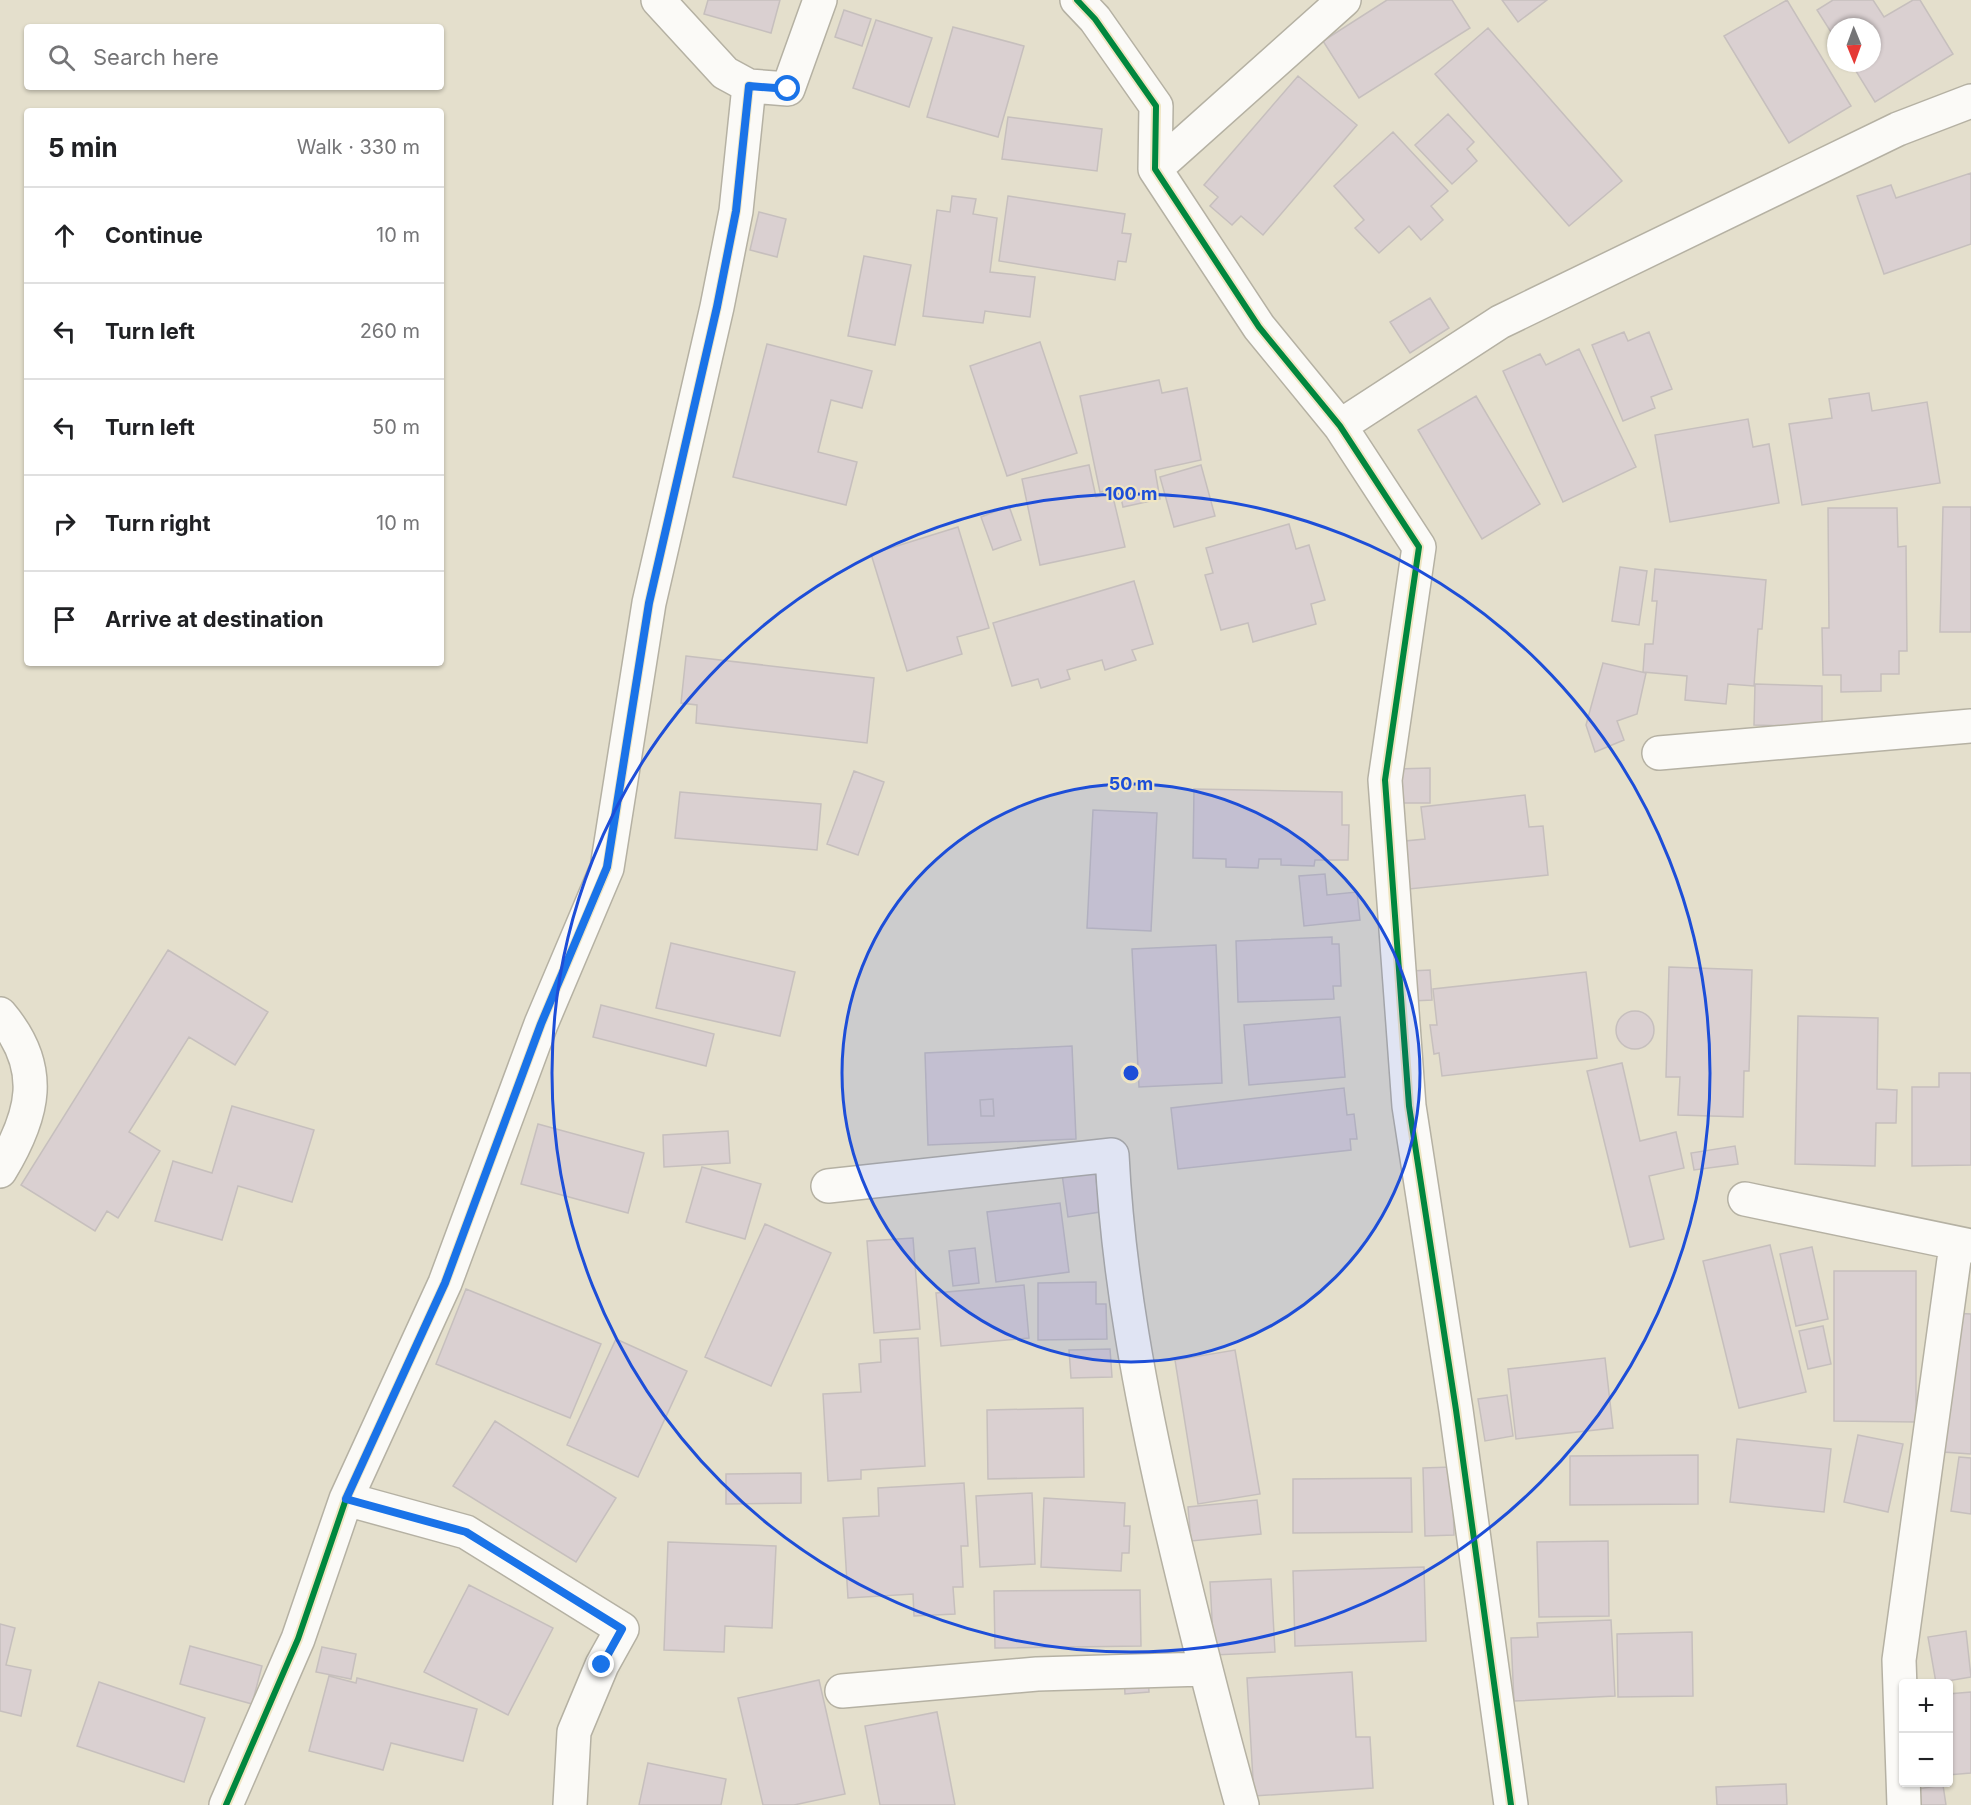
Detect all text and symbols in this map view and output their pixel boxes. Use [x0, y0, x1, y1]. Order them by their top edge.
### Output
north arrow [1827, 18, 1881, 72]
search box [24, 24, 444, 90]
icon: search [45, 41, 78, 74]
text: Search here [93, 44, 219, 70]
route start [774, 75, 800, 101]
text: 5 min [48, 132, 118, 163]
text: Walk · 330 m [297, 135, 420, 159]
icon: ahead [48, 219, 81, 252]
text: Continue [105, 222, 203, 248]
text: 10 m [376, 223, 420, 247]
icon: left [48, 315, 81, 348]
text: Turn left [105, 318, 195, 344]
text: 260 m [360, 319, 420, 343]
icon: left [48, 411, 81, 444]
text: Turn left [105, 414, 195, 440]
text: 50 m [372, 415, 420, 439]
text: 100 m [1105, 483, 1157, 504]
icon: right [48, 507, 81, 540]
text: Turn right [105, 510, 211, 536]
text: 10 m [376, 511, 420, 535]
icon: arrive [48, 603, 81, 636]
text: Arrive at destination [105, 606, 324, 632]
text: 50 m [1109, 773, 1153, 794]
centre of rings [1121, 1063, 1141, 1083]
route end [588, 1651, 614, 1677]
map controls [1899, 1679, 1953, 1787]
button: + [1899, 1679, 1953, 1733]
button: − [1899, 1733, 1953, 1787]

